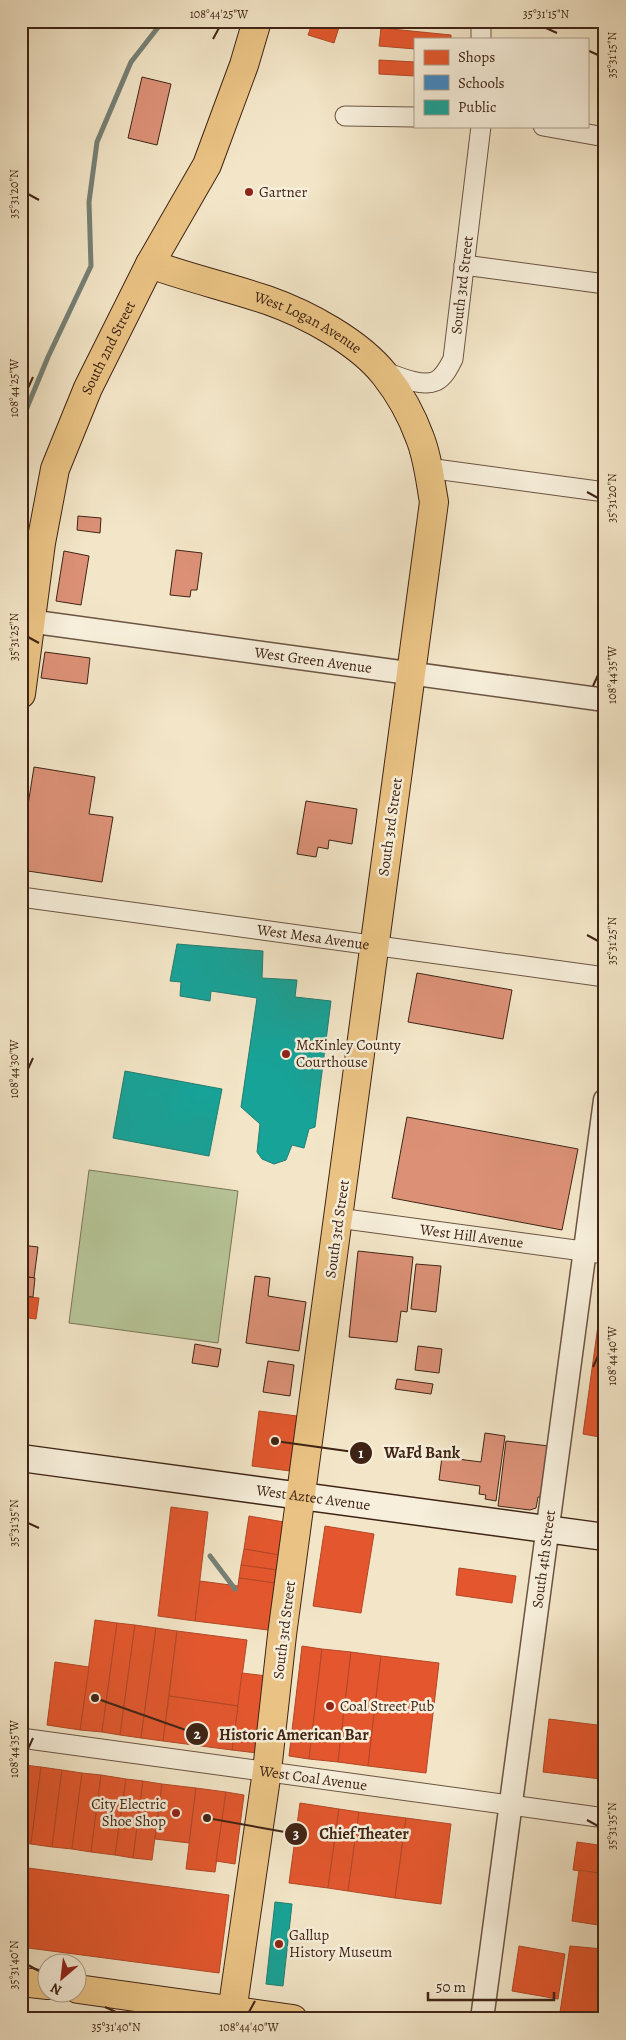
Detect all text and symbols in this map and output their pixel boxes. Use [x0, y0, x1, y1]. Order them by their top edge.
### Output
text: 108°44'25"W [190, 6, 249, 22]
text: 35°31'15"N [523, 6, 570, 22]
text: 35°31'15"N [604, 31, 620, 78]
legend [414, 38, 588, 128]
text: Shops [458, 47, 495, 67]
text: Schools [458, 73, 505, 93]
text: Public [458, 97, 496, 117]
text: 35°31'20"N [6, 169, 22, 219]
place label: Gartner [259, 182, 307, 202]
marker: Gartner [243, 186, 255, 198]
street label: South 3rd Street [446, 235, 478, 335]
street label: West Logan Avenue [251, 286, 366, 358]
street label: South 2nd Street [76, 297, 140, 398]
text: 108°44'25"W [6, 358, 22, 417]
text: 35°31'20"N [604, 473, 620, 523]
text: 35°31'25"N [6, 613, 22, 661]
street label: West Green Avenue [252, 642, 373, 678]
text: 108°44'35"W [604, 645, 620, 704]
street label: South 3rd Street [373, 777, 407, 877]
text: 35°31'25"N [604, 917, 620, 965]
street label: West Mesa Avenue [255, 919, 371, 955]
place label: McKinley County Courthouse [296, 1035, 401, 1072]
text: 108°44'30"W [6, 1039, 22, 1099]
marker: McKinley County Courthouse [280, 1048, 292, 1060]
street label: South 3rd Street [320, 1179, 354, 1279]
street label: West Hill Avenue [418, 1219, 525, 1253]
text: 108°44'40"W [604, 1325, 620, 1386]
callout: WaFd Bank [349, 1437, 470, 1468]
text: WaFd Bank [383, 1442, 461, 1464]
text: 1 [358, 1443, 364, 1463]
street label: West Aztec Avenue [254, 1480, 372, 1515]
text: 35°31'35"N [6, 1499, 22, 1547]
street label: South 4th Street [527, 1509, 560, 1609]
street label: South 3rd Street [268, 1580, 300, 1680]
place label: Coal Street Pub [340, 1696, 434, 1716]
marker: Coal Street Pub [324, 1700, 336, 1712]
text: 108°44'35"W [6, 1719, 22, 1778]
callout: Historic American Bar [185, 1719, 379, 1750]
text: 2 [193, 1724, 201, 1744]
text: Historic American Bar [219, 1724, 369, 1746]
street label: West Coal Avenue [257, 1761, 369, 1795]
place label: City Electric Shoe Shop [91, 1794, 166, 1831]
text: 35°31'35"N [604, 1802, 620, 1850]
marker: City Electric Shoe Shop [170, 1807, 182, 1819]
callout: Chief Theater [284, 1818, 419, 1849]
text: Chief Theater [319, 1823, 409, 1845]
text: 3 [293, 1824, 299, 1844]
place label: Gallup History Museum [289, 1925, 393, 1962]
marker: Gallup History Museum [273, 1938, 285, 1950]
text: 35°31'40"N [6, 1940, 22, 1990]
north arrow [38, 1952, 88, 2002]
scale bar [428, 1970, 555, 2002]
text: 50 m [436, 1977, 466, 1997]
text: N [47, 1978, 65, 2000]
text: 35°31'40"N [91, 2019, 141, 2035]
text: 108°44'40"W [219, 2019, 280, 2035]

